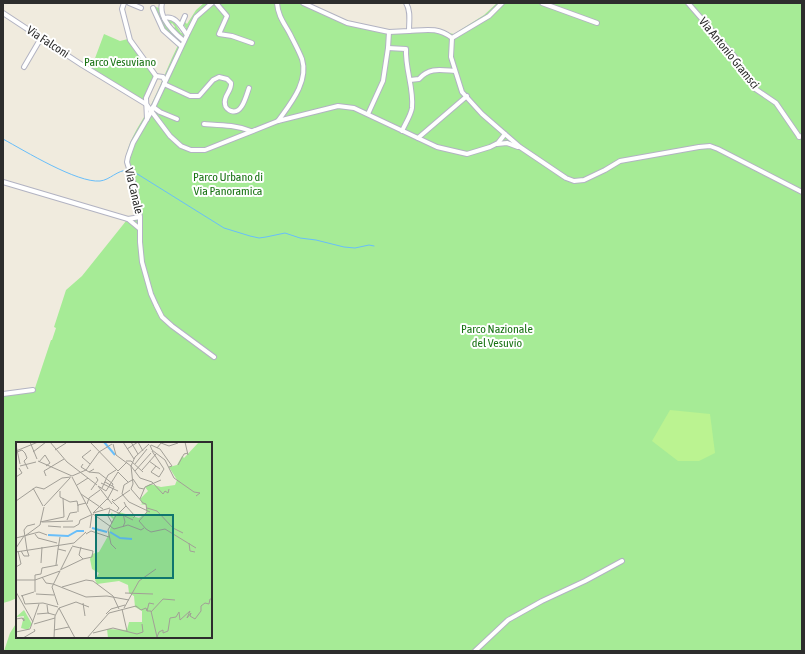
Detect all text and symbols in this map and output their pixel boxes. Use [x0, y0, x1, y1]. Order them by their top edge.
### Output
street label: Via Antonio Gramsci [696, 15, 762, 91]
street label: Via Falconi [24, 23, 72, 61]
park label: Parco Vesuviano [84, 55, 156, 69]
street label: Via Canale [122, 167, 146, 215]
park label: Parco Urbano di Via Panoramica [193, 170, 263, 198]
park label: Parco Nazionale del Vesuvio [461, 322, 533, 350]
inset map [16, 442, 212, 638]

